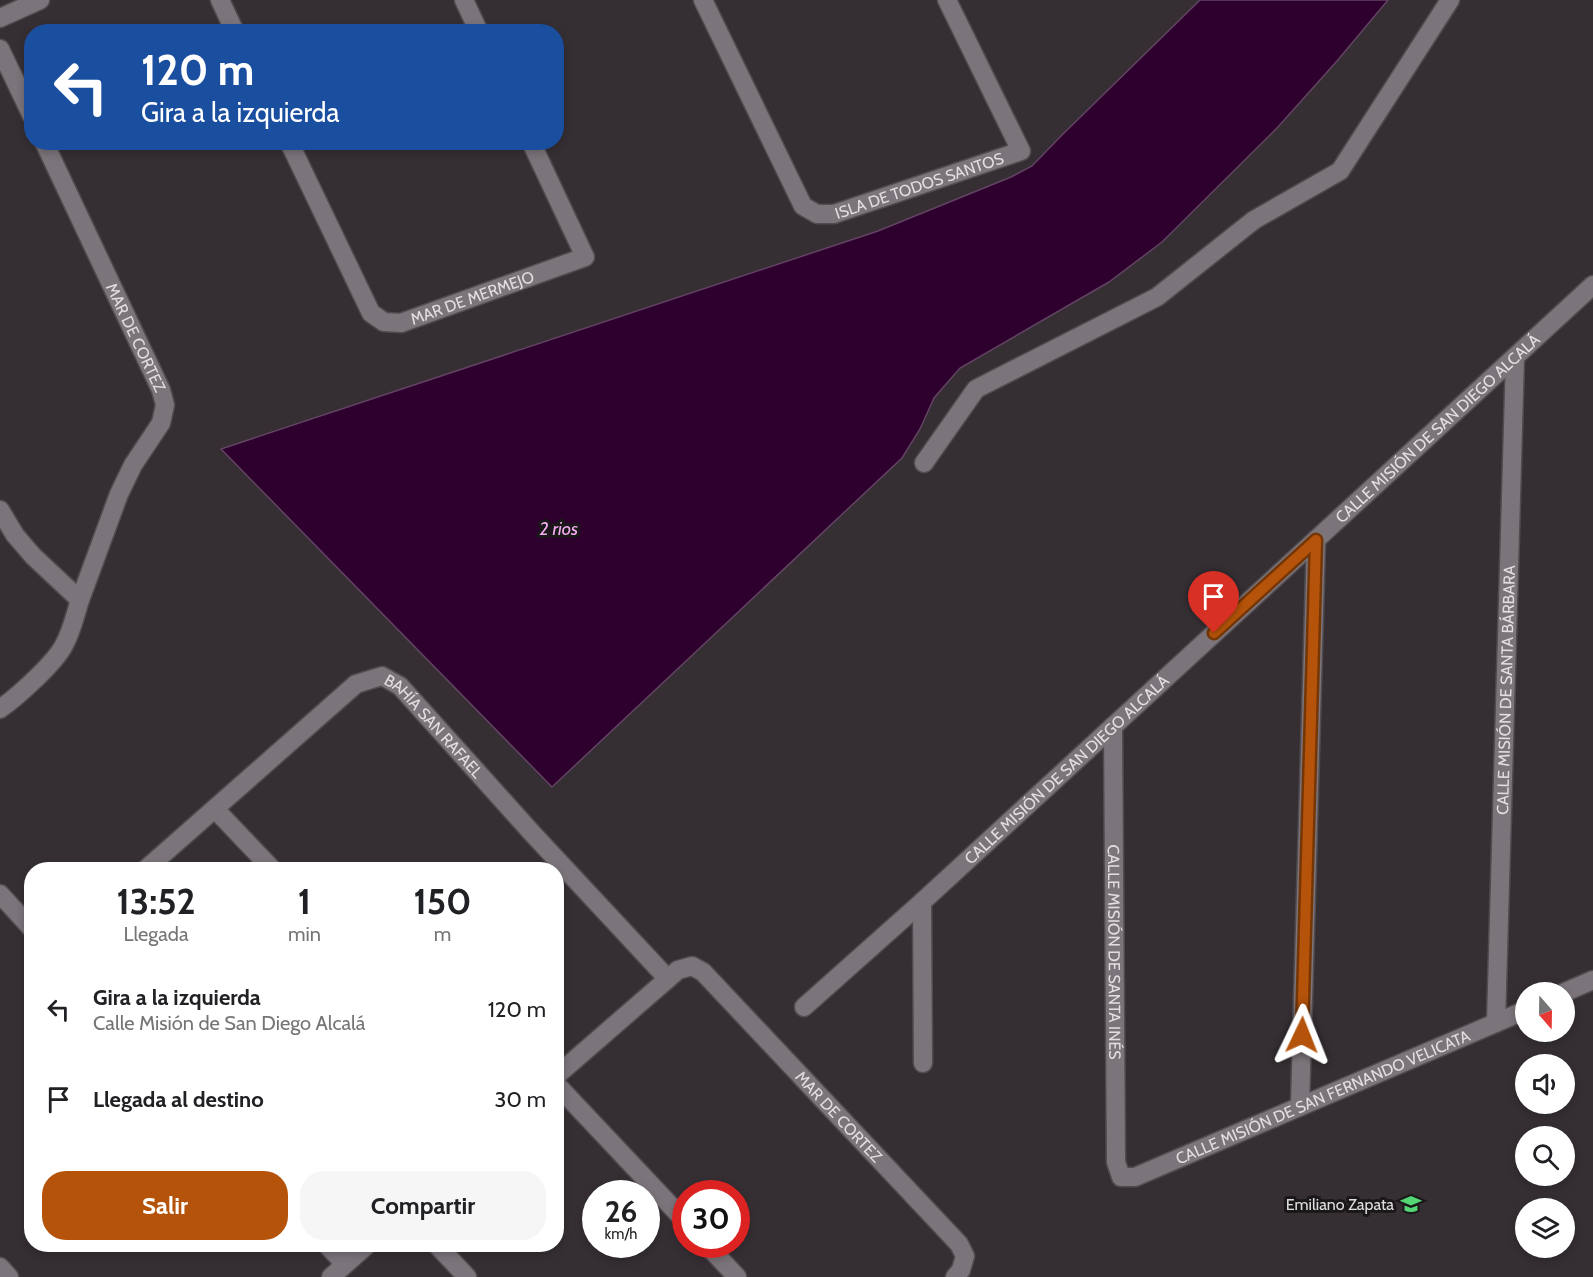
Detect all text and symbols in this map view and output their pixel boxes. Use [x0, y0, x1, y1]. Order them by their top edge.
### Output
text: 120 m [141, 44, 254, 96]
icon: left [42, 48, 120, 126]
text: Gira a la izquierda [141, 96, 340, 129]
street label: ISLA DE TODOS SANTOS [832, 148, 1006, 223]
street label: MAR DE MERMEJO [408, 267, 536, 328]
street label: MAR DE CORTEZ [102, 280, 170, 395]
street label: CALLE MISIÓN DE SAN DIEGO ALCALÁ [1331, 330, 1543, 527]
water label: 2 rios [539, 518, 578, 540]
street label: CALLE MISIÓN DE SANTA BÁRBARA [1492, 565, 1519, 815]
pin [1188, 571, 1239, 633]
icon: arrive [1197, 580, 1230, 613]
street label: BAHÍA SAN RAFAEL [381, 670, 487, 782]
street label: CALLE MISIÓN DE SAN DIEGO ALCALÁ [960, 671, 1172, 868]
street label: CALLE MISIÓN DE SANTA INÉS [1104, 844, 1125, 1060]
text: 13:52 [116, 879, 196, 923]
text: 1 [298, 879, 311, 923]
text: 150 [413, 879, 471, 923]
text: Llegada [123, 922, 189, 946]
text: min [288, 922, 321, 946]
text: m [434, 922, 451, 946]
north arrow [1515, 982, 1575, 1042]
map controls [1515, 982, 1575, 1258]
text: Gira a la izquierda [93, 984, 261, 1011]
icon: left [42, 993, 75, 1026]
text: 120 m [488, 996, 546, 1023]
position arrow [1270, 1003, 1334, 1067]
text: Calle Misión de San Diego Alcalá [93, 1011, 365, 1035]
street label: CALLE MISIÓN DE SAN FERNANDO VELICATA [1173, 1026, 1473, 1168]
button: sound [1515, 1054, 1575, 1114]
street label: MAR DE CORTEZ [792, 1067, 886, 1166]
icon: arrive [42, 1083, 75, 1116]
text: Llegada al destino [93, 1086, 264, 1113]
text: 30 m [494, 1086, 546, 1113]
button: search [1515, 1126, 1575, 1186]
button: Salir [42, 1171, 288, 1240]
button: Compartir [300, 1171, 546, 1240]
speed limit sign: 30 [672, 1180, 750, 1258]
school or university icon: Emiliano Zapata [1399, 1192, 1423, 1216]
text: 26 [605, 1193, 637, 1230]
place label: Emiliano Zapata [1286, 1195, 1394, 1214]
button: layers [1515, 1198, 1575, 1258]
text: km/h [605, 1225, 637, 1243]

